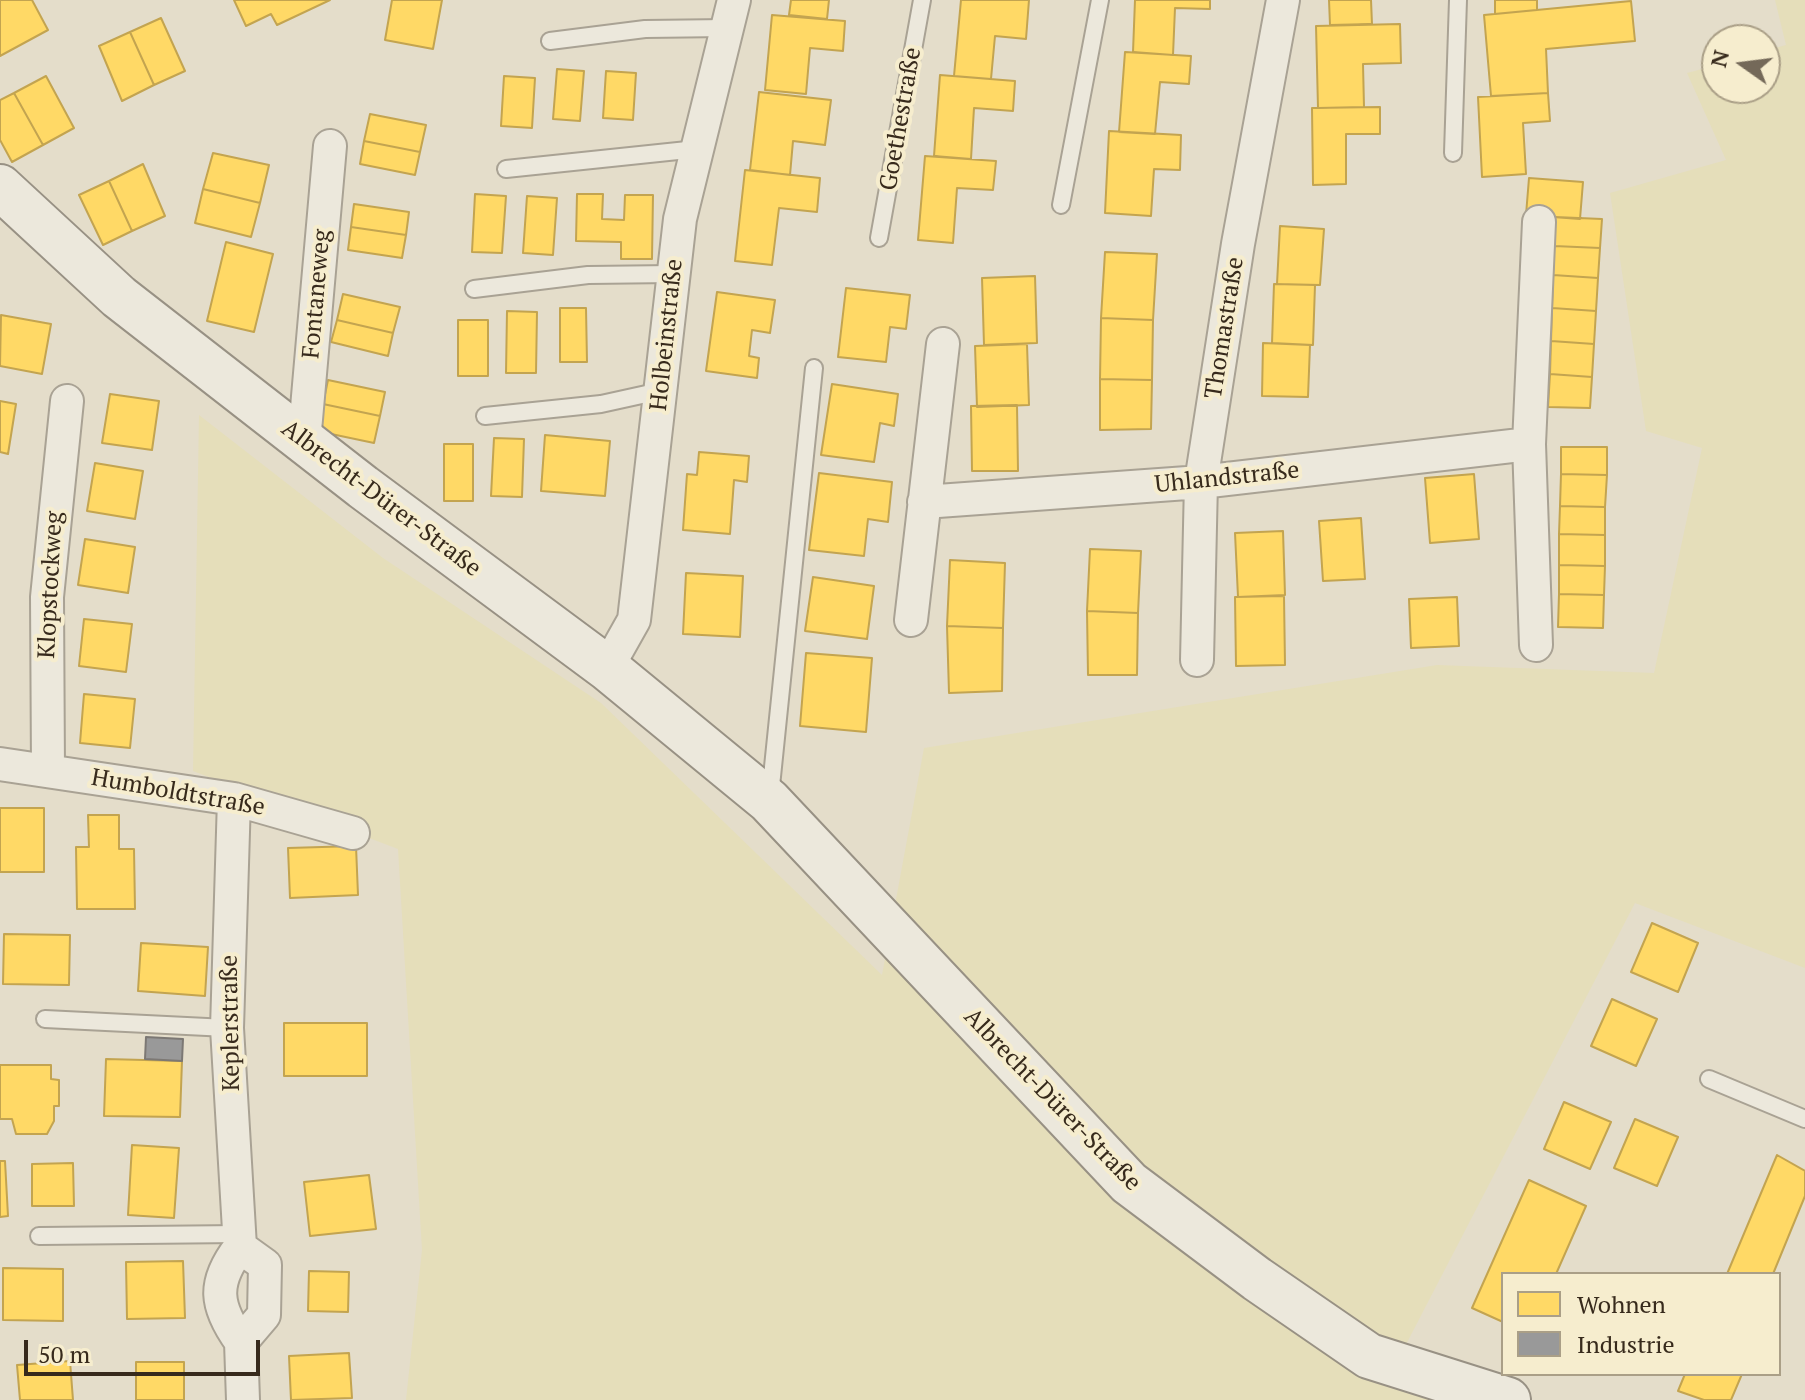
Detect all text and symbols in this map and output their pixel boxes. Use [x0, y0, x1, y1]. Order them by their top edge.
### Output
north arrow [1701, 24, 1781, 104]
street label: Goethestraße [874, 45, 928, 193]
text: N [1703, 47, 1735, 70]
street label: Fontaneweg [297, 228, 337, 360]
street label: Thomastraße [1200, 255, 1250, 401]
street label: Holbeinstraße [645, 258, 689, 412]
street label: Albrecht-Dürer-Straße [276, 415, 486, 583]
street label: Uhlandstraße [1153, 456, 1301, 500]
street label: Klopstockweg [33, 511, 69, 659]
street label: Humboldtstraße [89, 764, 267, 822]
street label: Keplerstraße [215, 954, 247, 1092]
street label: Albrecht-Dürer-Straße [957, 1003, 1147, 1197]
legend [1501, 1272, 1781, 1376]
text: Wohnen [1577, 1288, 1666, 1320]
scale bar [28, 1324, 264, 1374]
text: Industrie [1577, 1328, 1675, 1360]
text: 50 m [38, 1338, 90, 1370]

